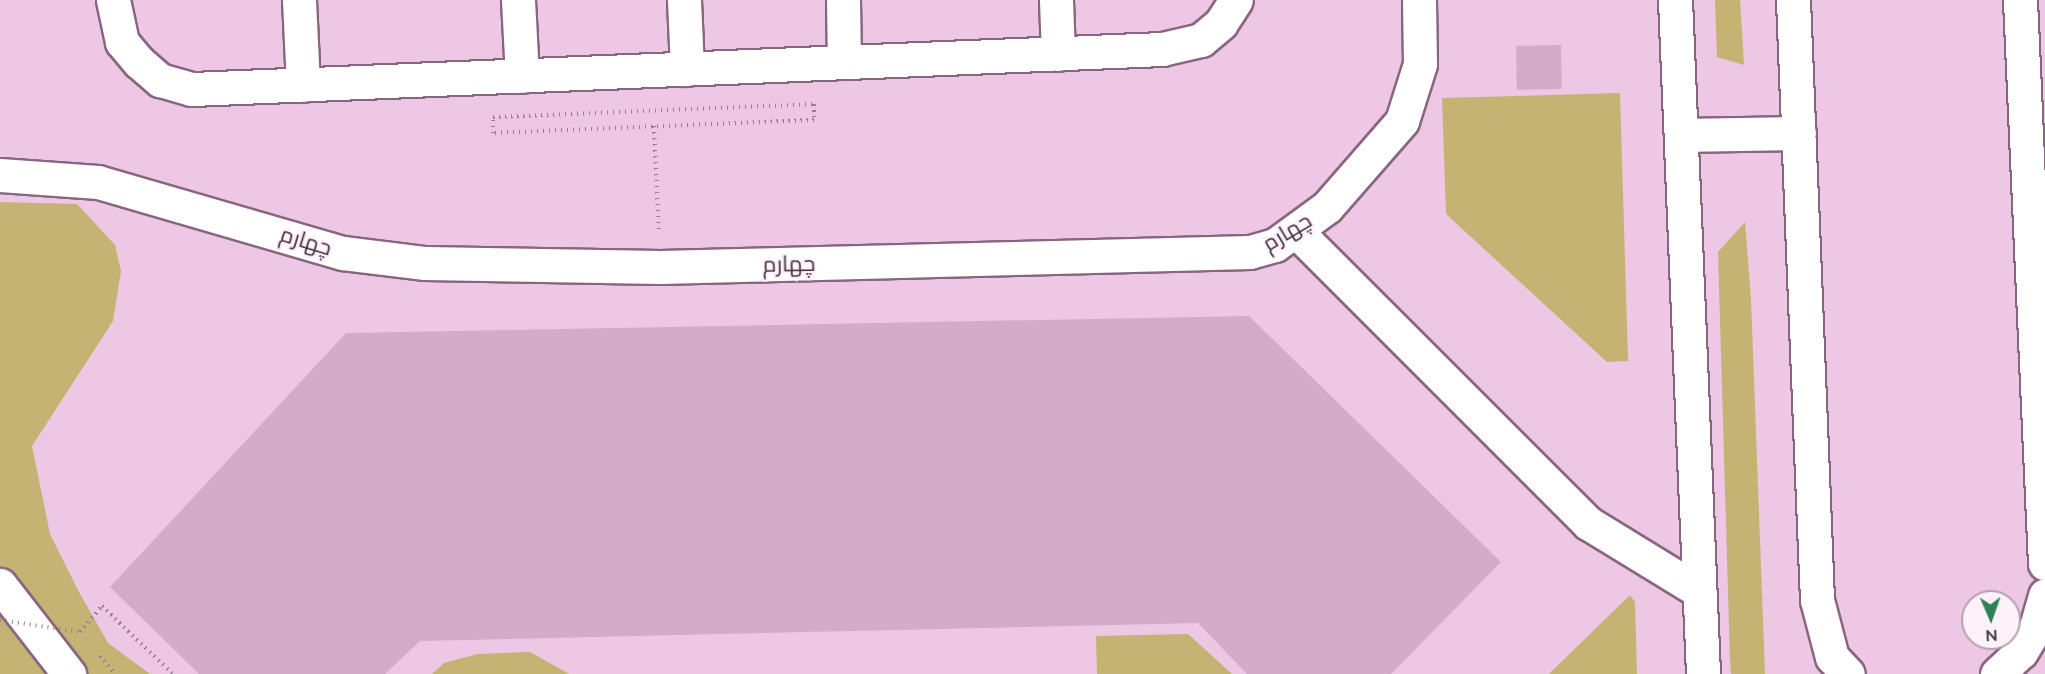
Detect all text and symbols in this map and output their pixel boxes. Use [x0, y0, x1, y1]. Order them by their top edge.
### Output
street label: چهارم [1258, 207, 1316, 257]
street label: چهارم [277, 221, 335, 261]
street label: چهارم [762, 250, 816, 278]
north arrow [1961, 590, 2021, 650]
text: N [1985, 626, 1998, 646]

